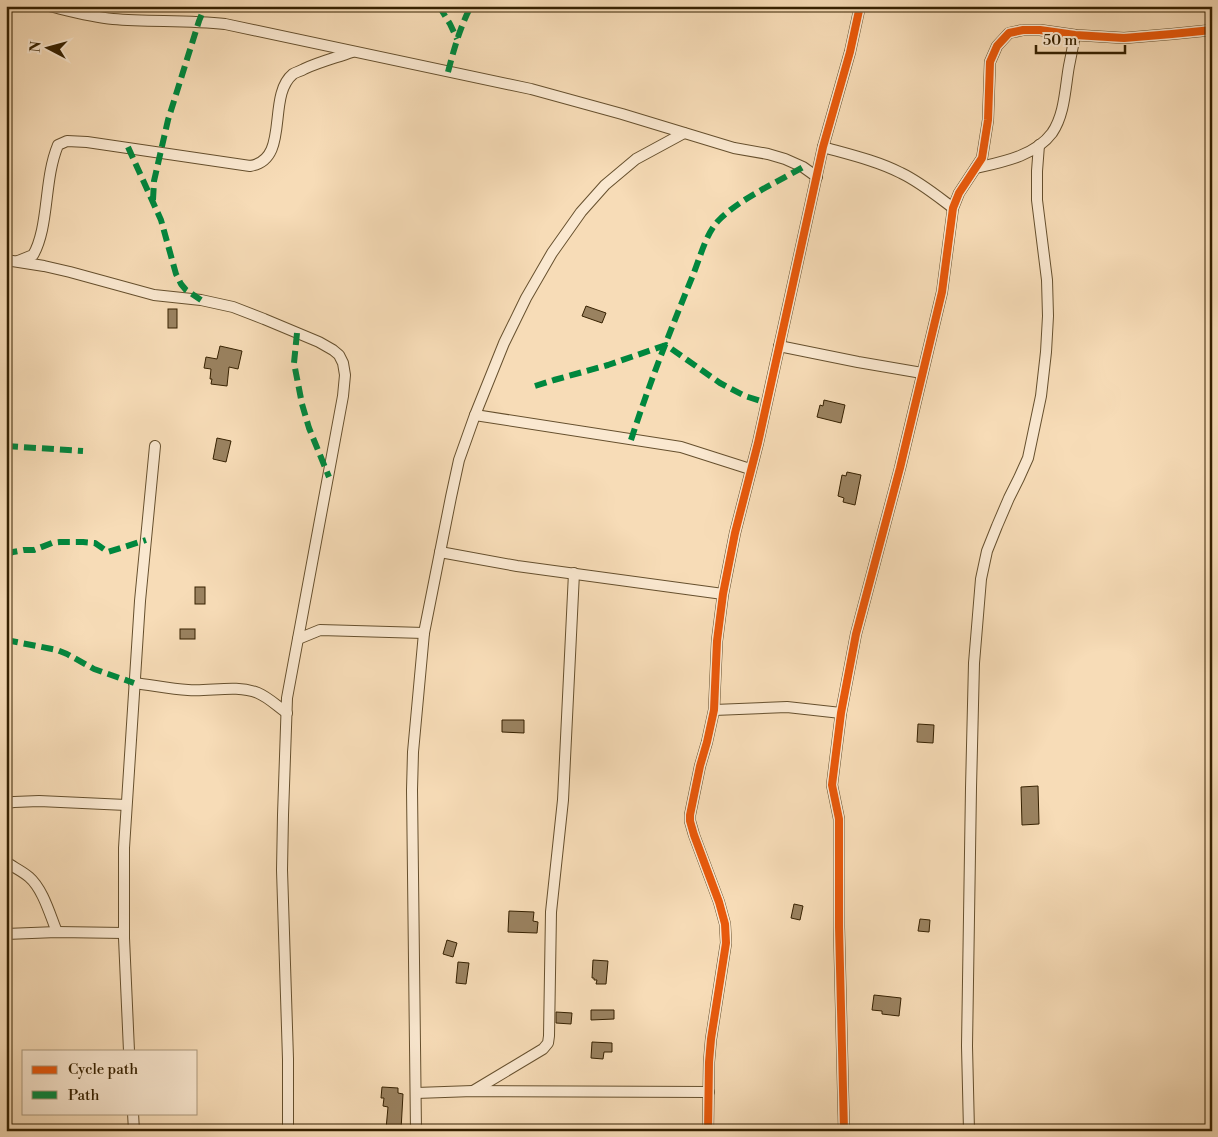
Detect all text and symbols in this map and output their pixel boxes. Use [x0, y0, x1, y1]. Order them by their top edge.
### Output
north arrow [22, 22, 72, 72]
scale bar [1036, 22, 1124, 54]
text: 50 m [1043, 31, 1077, 50]
text: N [27, 40, 46, 53]
legend [22, 1050, 198, 1114]
text: Cycle path [68, 1060, 138, 1079]
text: Path [68, 1086, 100, 1105]

